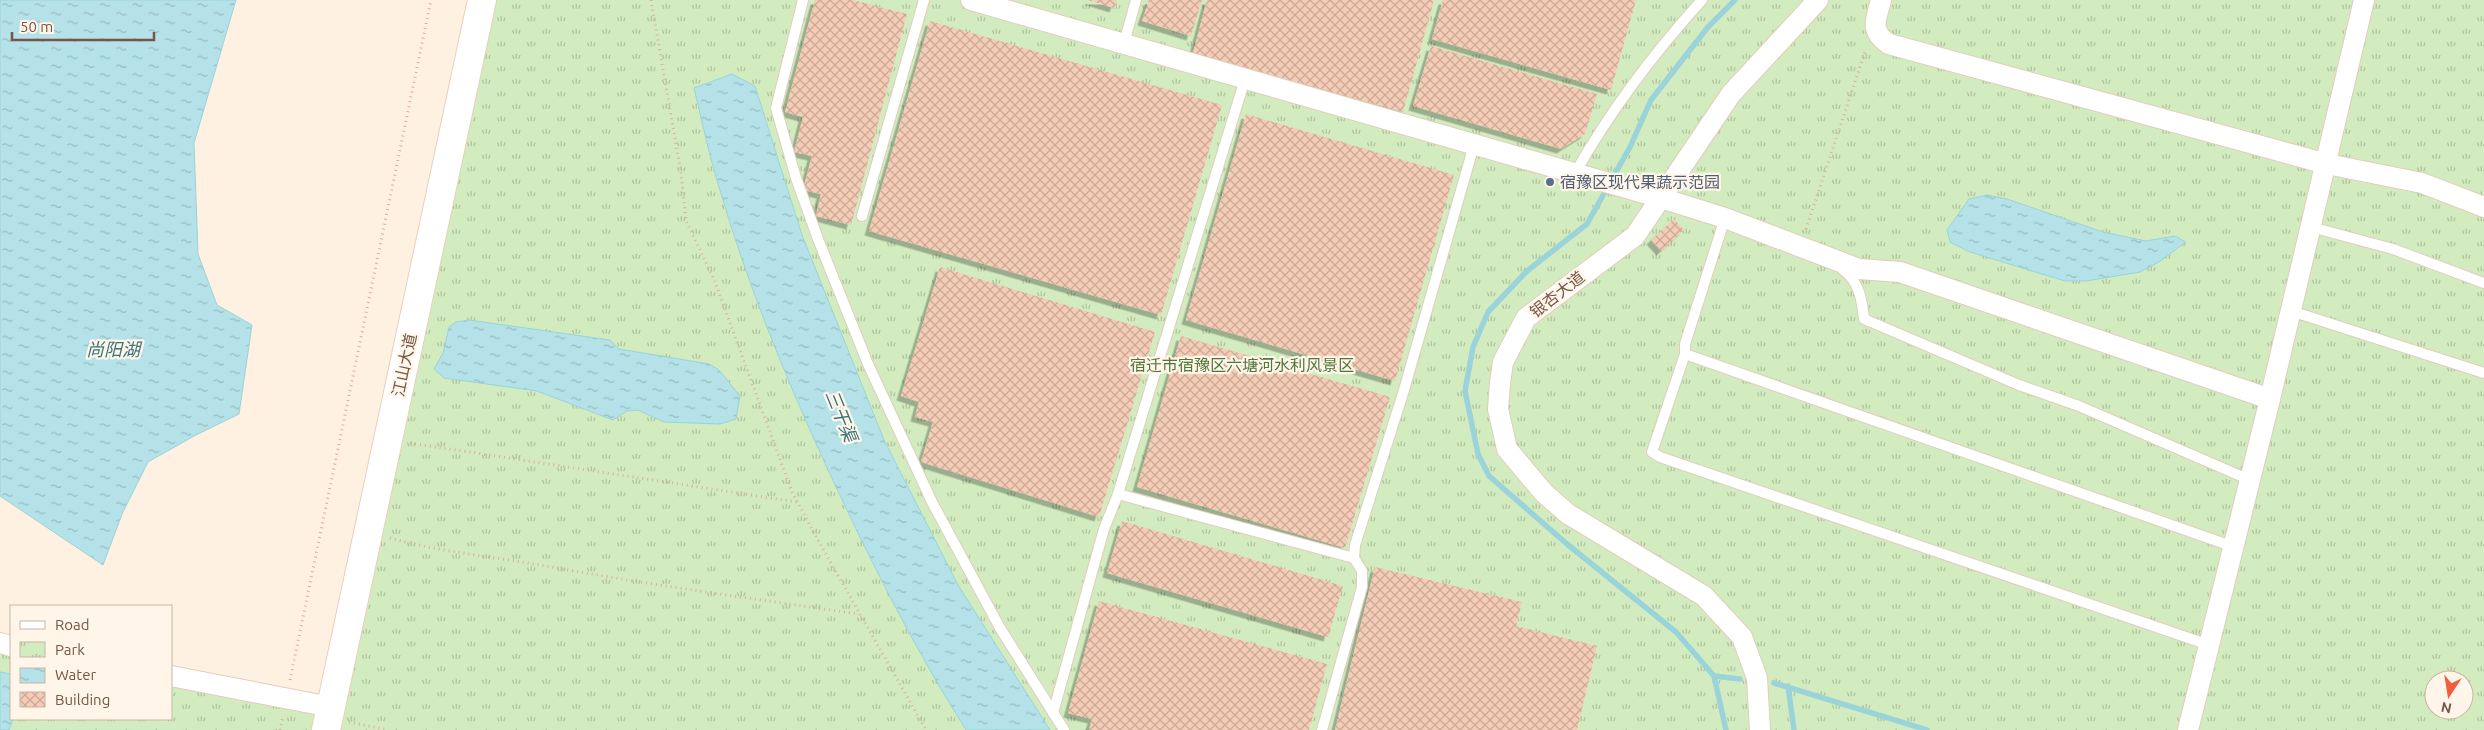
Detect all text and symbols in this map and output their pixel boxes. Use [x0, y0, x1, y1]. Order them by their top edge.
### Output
scale bar [12, 10, 155, 42]
text: 50 m [20, 18, 53, 35]
place label: 宿豫区现代果蔬示范园 [1560, 173, 1720, 191]
marker: 宿豫区现代果蔬示范园 [1544, 176, 1556, 188]
street label: 银杏大道 [1526, 267, 1588, 321]
street label: 江山大道 [389, 332, 419, 398]
water label: 尚阳湖 [86, 339, 143, 359]
park label: 宿迁市宿豫区六塘河水利风景区 [1130, 356, 1354, 374]
water label: 三干渠 [823, 387, 862, 447]
legend [10, 605, 172, 720]
text: Road [55, 616, 90, 633]
text: Park [55, 641, 85, 658]
text: Water [55, 666, 96, 683]
north arrow [2424, 670, 2474, 720]
text: Building [55, 691, 110, 708]
text: N [2440, 699, 2453, 717]

